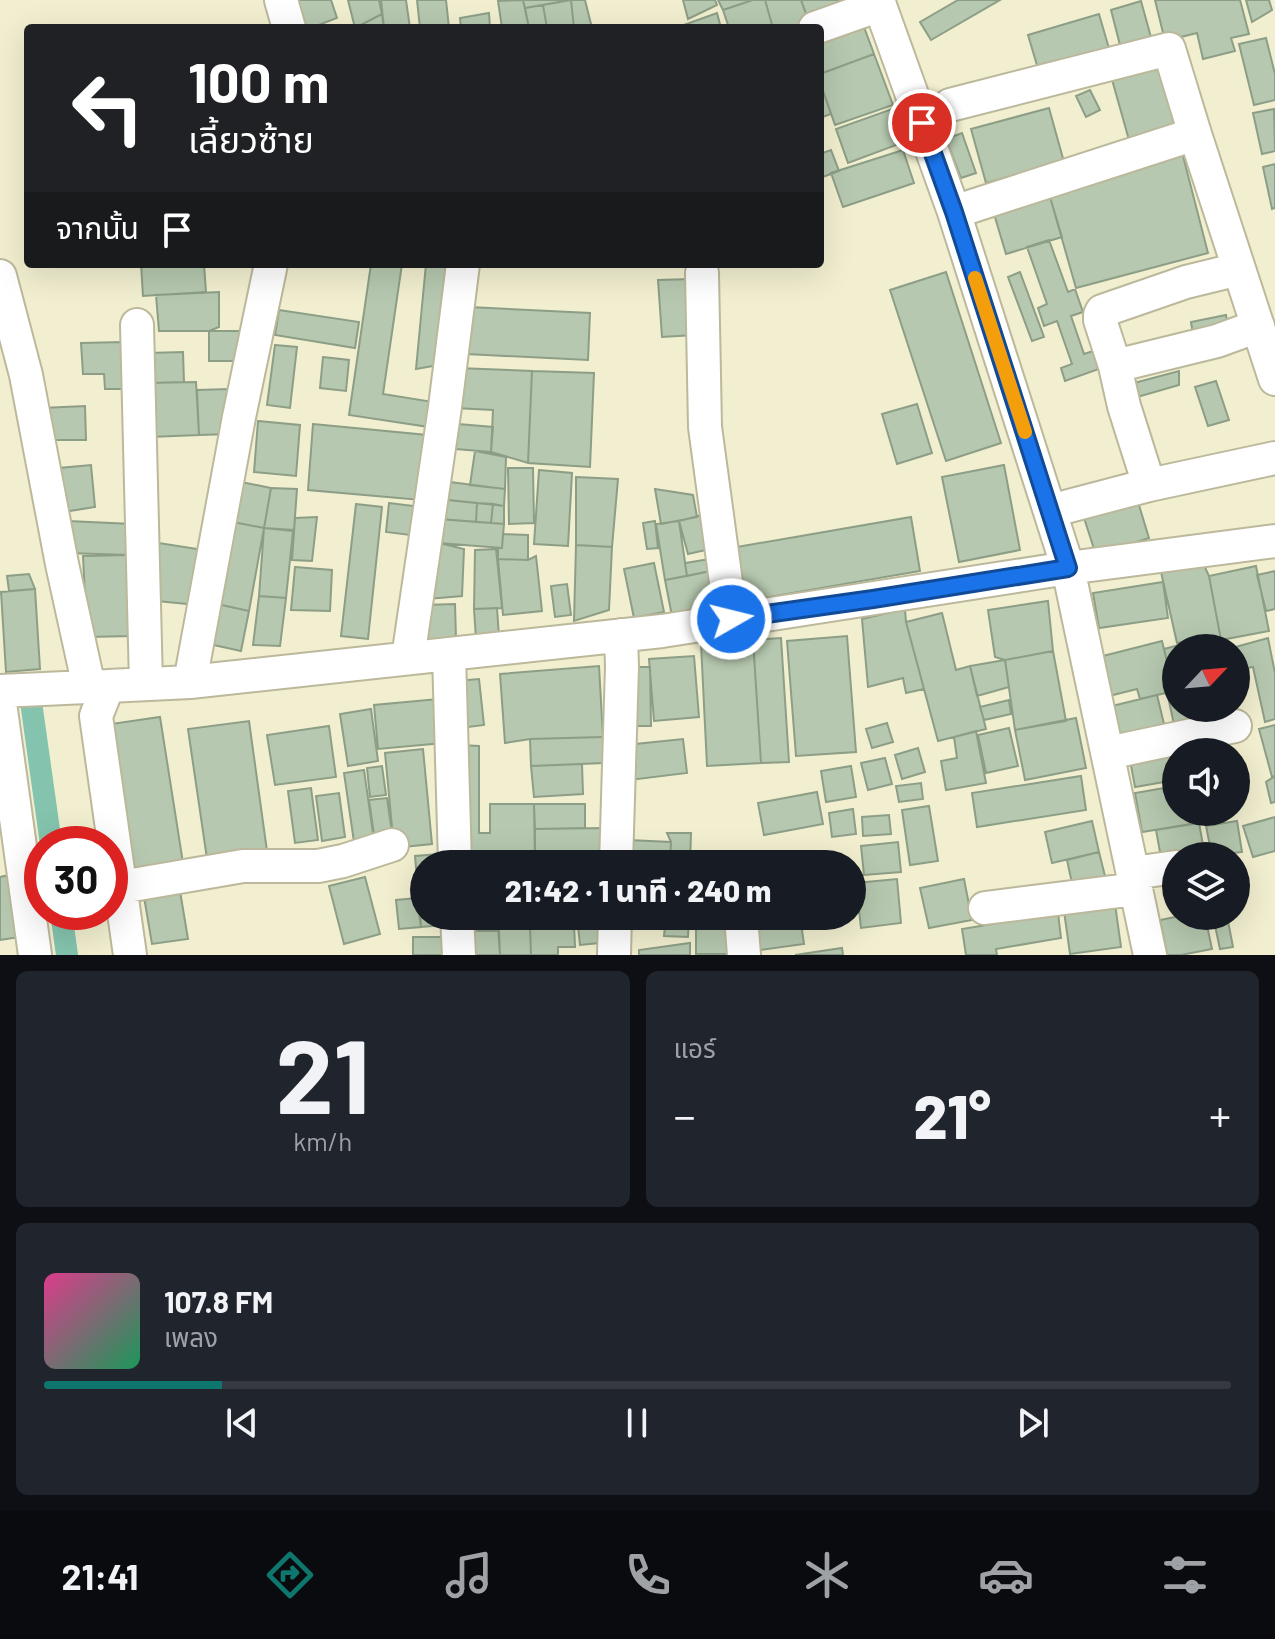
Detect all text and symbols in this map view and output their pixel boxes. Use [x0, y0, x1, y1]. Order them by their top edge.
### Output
text: 100 m [188, 47, 330, 114]
icon: left [56, 56, 160, 160]
pin [888, 89, 956, 157]
icon: arrive [900, 101, 944, 145]
text: เลี้ยวซ้าย [188, 117, 314, 160]
icon: arrive [155, 208, 199, 252]
text: จากนั้น [56, 209, 139, 245]
position arrow [689, 577, 773, 661]
north arrow [1162, 634, 1250, 722]
map controls [1162, 634, 1250, 930]
button: sound [1162, 738, 1250, 826]
speed limit sign: 30 [24, 826, 128, 930]
button: layers [1162, 842, 1250, 930]
text: 21:42 · 1 นาที · 240 m [505, 872, 771, 908]
text: 21 [276, 1010, 370, 1135]
text: แอร์ [674, 1032, 716, 1063]
text: 21° [913, 1079, 991, 1151]
text: − [674, 1088, 696, 1141]
text: + [1209, 1088, 1231, 1141]
text: km/h [293, 1125, 352, 1156]
text: 107.8 FM [164, 1283, 273, 1319]
text: เพลง [164, 1321, 218, 1352]
icon: previous [220, 1401, 264, 1445]
icon: pause [615, 1401, 659, 1445]
icon: next [1011, 1401, 1055, 1445]
icon: directions [262, 1547, 318, 1603]
icon: music [441, 1547, 497, 1603]
icon: phone [620, 1547, 676, 1603]
icon: climate [799, 1547, 855, 1603]
icon: car [978, 1547, 1034, 1603]
icon: filters [1157, 1547, 1213, 1603]
text: 21:41 [62, 1554, 138, 1597]

